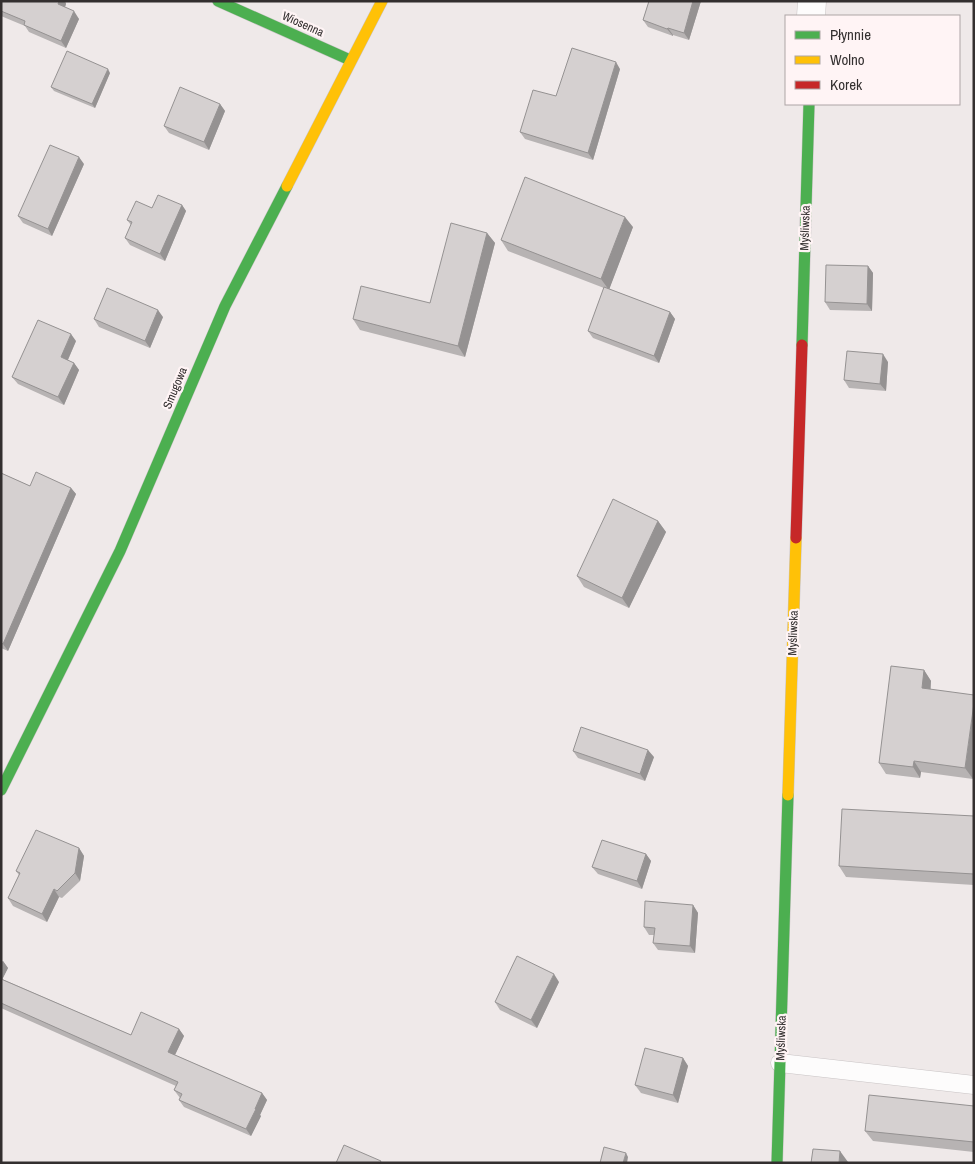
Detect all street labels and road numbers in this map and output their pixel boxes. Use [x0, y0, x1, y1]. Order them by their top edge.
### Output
street label: Wiosenna [280, 8, 327, 41]
street label: Myśliwska [796, 205, 814, 251]
street label: Smugowa [159, 364, 191, 411]
street label: Myśliwska [784, 610, 802, 656]
street label: Myśliwska [772, 1015, 790, 1061]

